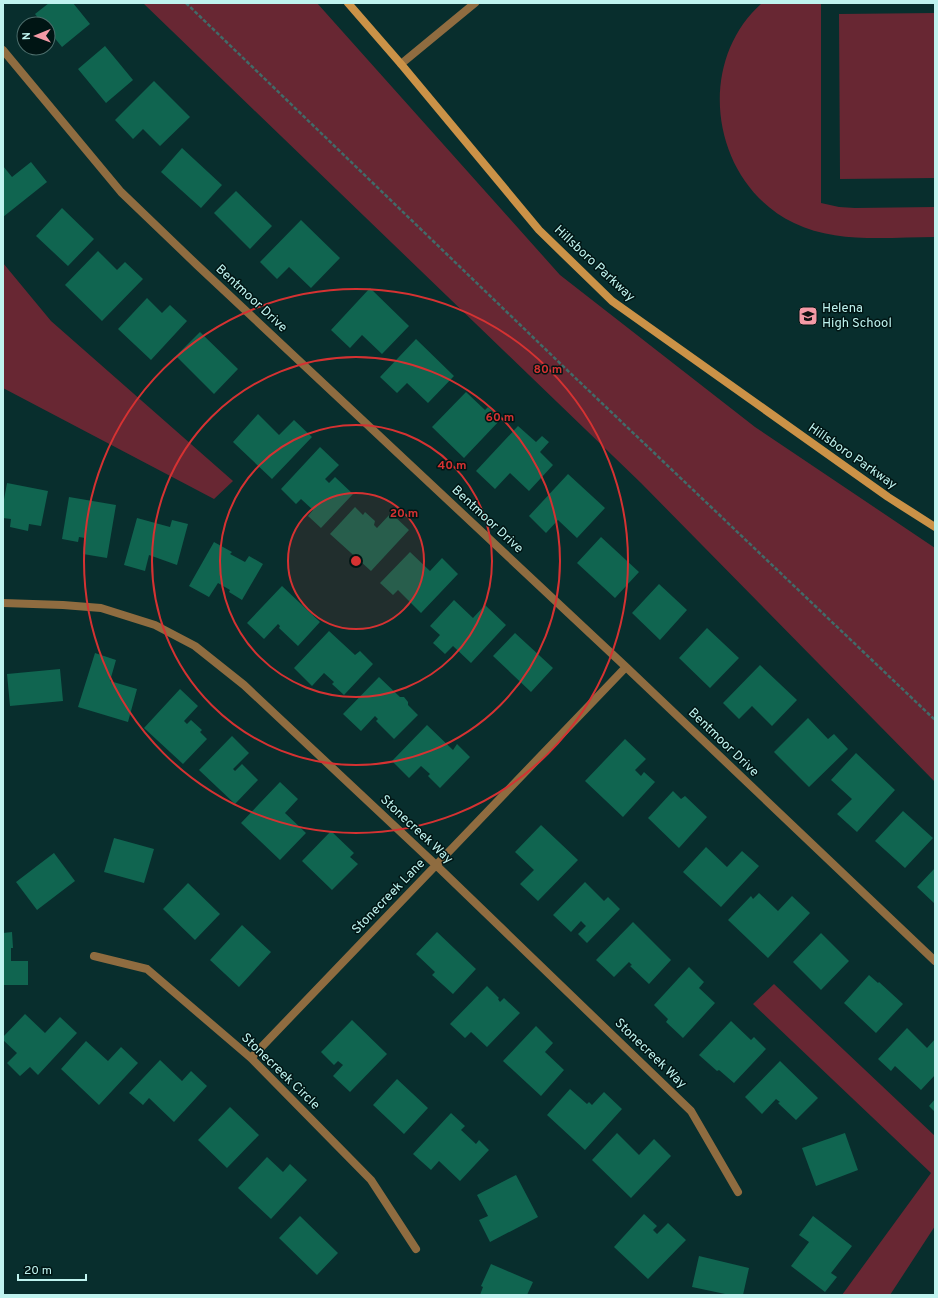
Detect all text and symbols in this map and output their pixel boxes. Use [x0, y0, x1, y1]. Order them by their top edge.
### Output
north arrow [16, 16, 56, 56]
text: N [20, 32, 34, 40]
street label: Hillsboro Parkway [550, 222, 638, 306]
street label: Bentmoor Drive [212, 262, 290, 336]
place label: Helena High School [822, 301, 892, 332]
school or university icon: Helena High School [797, 305, 819, 327]
text: 80 m [534, 362, 562, 378]
text: 60 m [486, 410, 514, 426]
street label: Hillsboro Parkway [805, 420, 900, 494]
text: 40 m [437, 458, 467, 474]
street label: Bentmoor Drive [448, 483, 526, 557]
text: 20 m [390, 506, 418, 522]
centre of rings [349, 554, 363, 568]
street label: Bentmoor Drive [684, 705, 762, 781]
street label: Stonecreek Way [376, 792, 456, 868]
street label: Stonecreek Lane [349, 856, 429, 938]
street label: Stonecreek Way [611, 1016, 689, 1092]
street label: Stonecreek Circle [237, 1030, 323, 1114]
scale bar [18, 1256, 86, 1282]
text: 20 m [24, 1263, 52, 1279]

